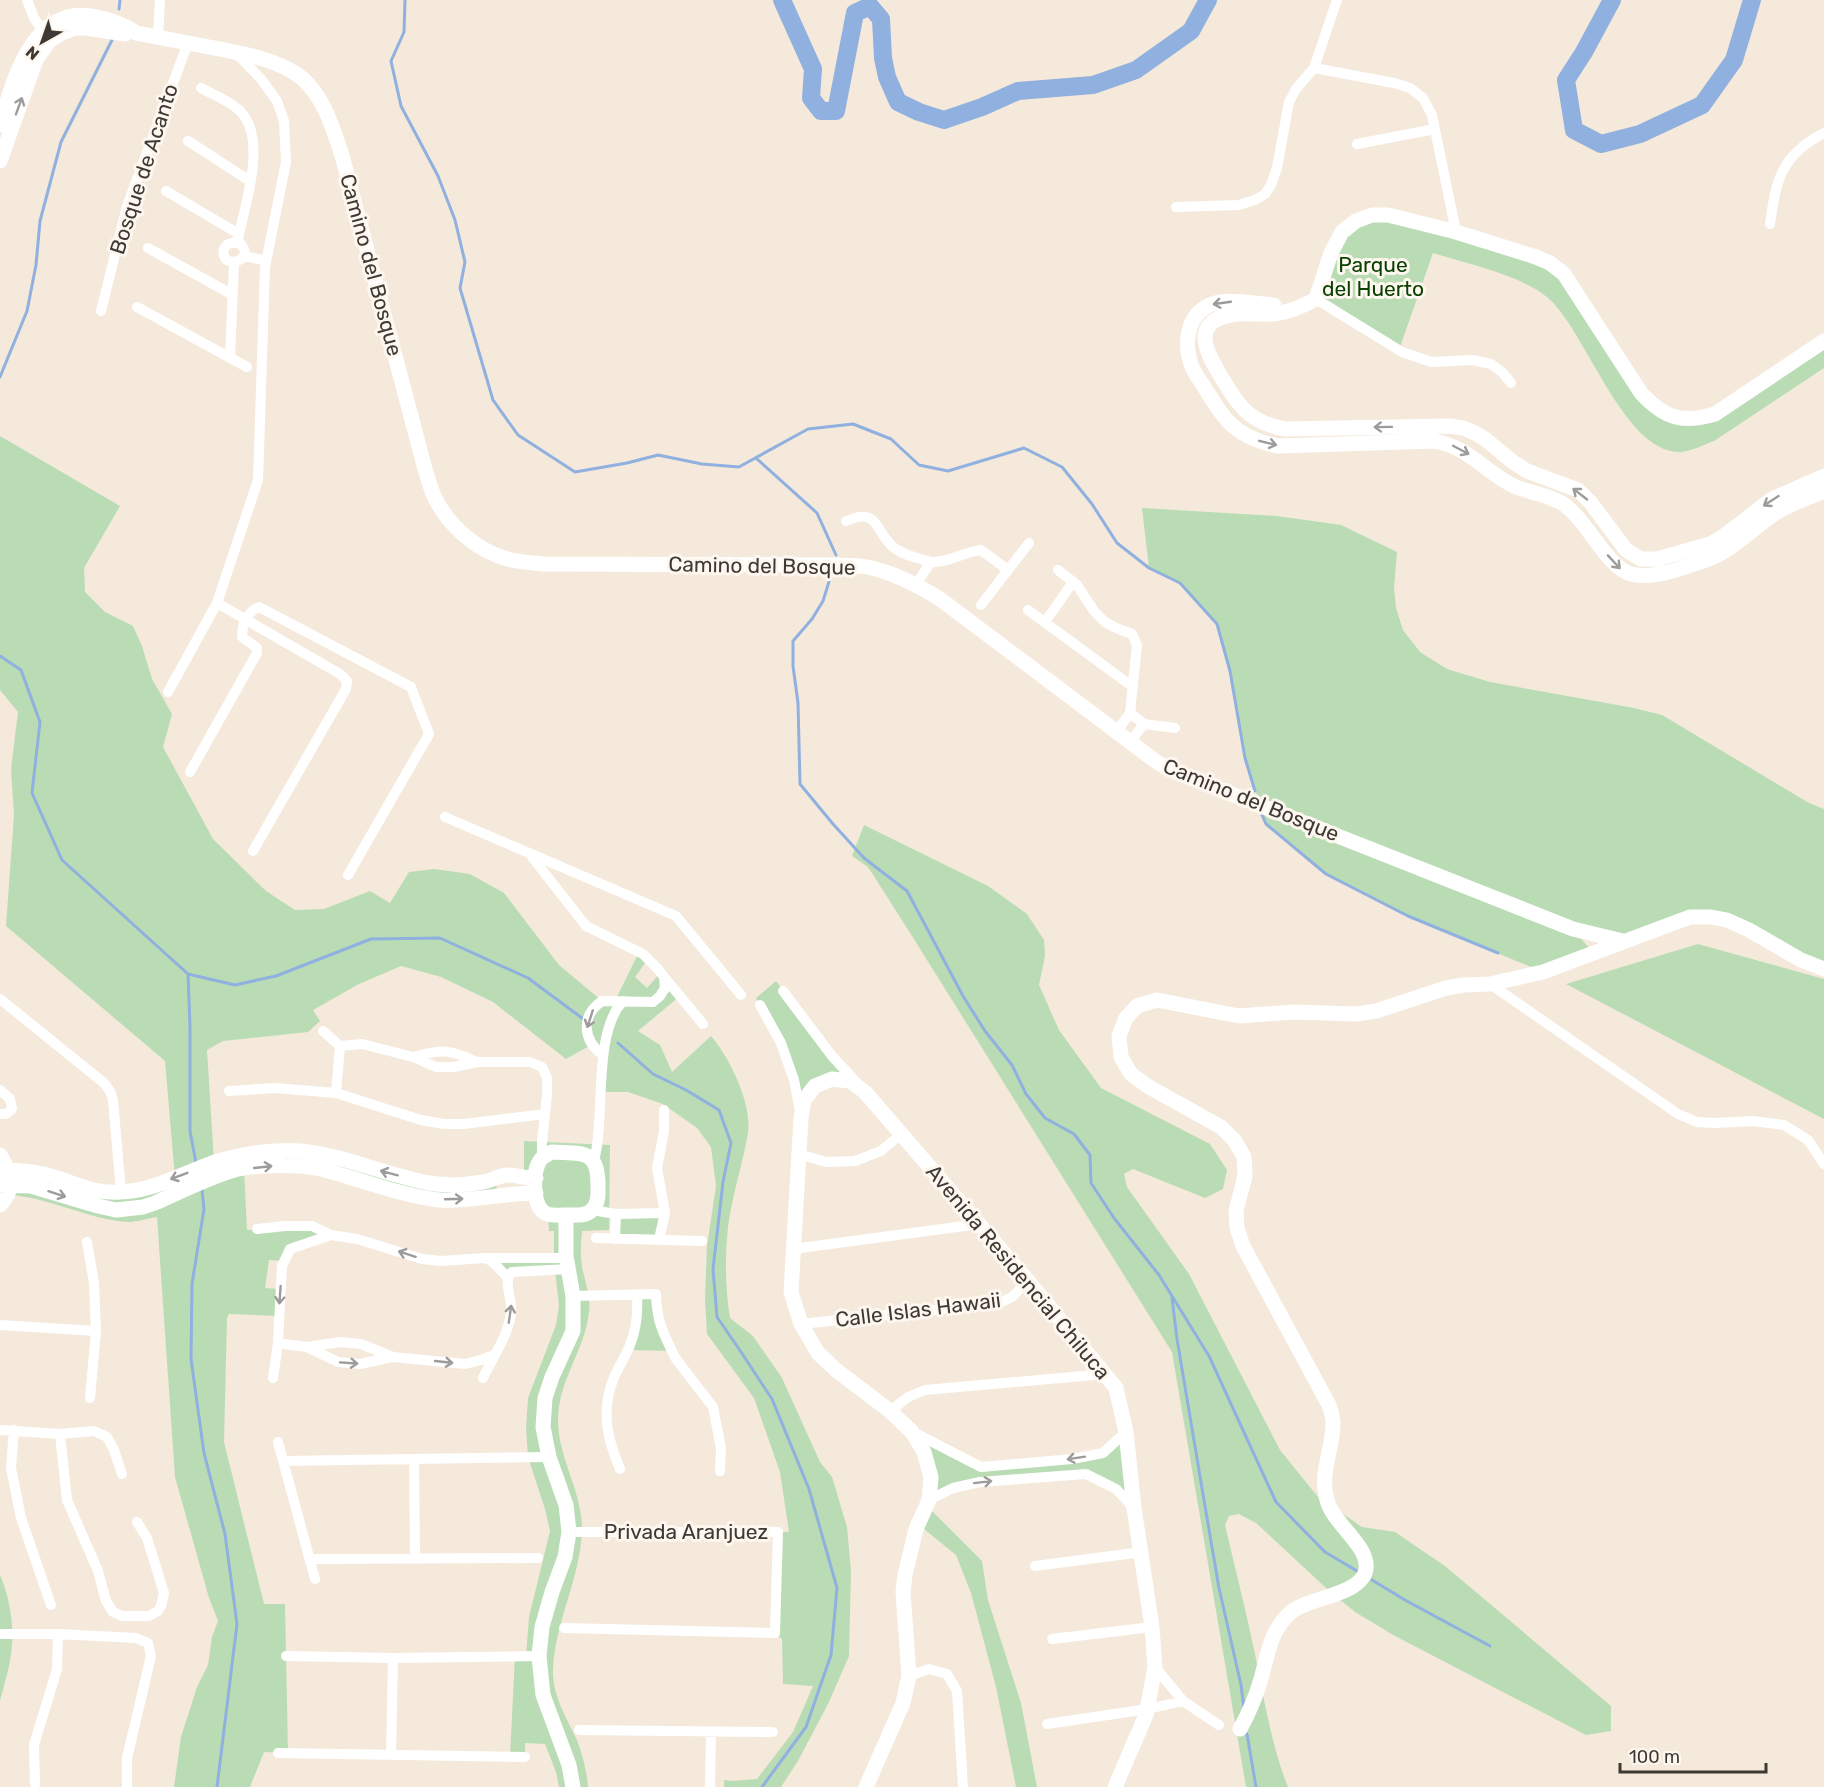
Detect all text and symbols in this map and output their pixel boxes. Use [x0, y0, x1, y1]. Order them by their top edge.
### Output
north arrow [12, 12, 72, 72]
text: N [22, 42, 43, 64]
street label: Bosque de Acanto [104, 80, 183, 257]
one-way arrow [15, 97, 26, 116]
street label: Camino del Bosque [335, 171, 408, 359]
park label: Parque del Huerto [1322, 252, 1424, 301]
one-way arrow [1213, 298, 1233, 309]
one-way arrow [1373, 421, 1393, 433]
one-way arrow [1258, 438, 1277, 450]
one-way arrow [1451, 445, 1469, 456]
one-way arrow [1572, 487, 1588, 500]
one-way arrow [1763, 495, 1780, 507]
street label: Camino del Bosque [668, 551, 856, 580]
one-way arrow [1607, 555, 1621, 570]
street label: Camino del Bosque [1160, 753, 1343, 846]
one-way arrow [584, 1009, 595, 1028]
street label: Avenida Residencial Chiluca [921, 1159, 1116, 1384]
one-way arrow [253, 1161, 273, 1172]
one-way arrow [380, 1166, 399, 1178]
one-way arrow [170, 1172, 189, 1183]
one-way arrow [47, 1189, 66, 1200]
one-way arrow [444, 1194, 464, 1205]
one-way arrow [398, 1248, 417, 1259]
one-way arrow [275, 1285, 286, 1304]
street label: Calle Islas Hawaii [834, 1287, 1002, 1332]
one-way arrow [504, 1304, 515, 1324]
one-way arrow [434, 1357, 454, 1368]
one-way arrow [338, 1358, 358, 1369]
one-way arrow [1067, 1452, 1086, 1463]
one-way arrow [973, 1476, 993, 1487]
street label: Privada Aranjuez [604, 1519, 768, 1544]
scale bar [1620, 1736, 1766, 1774]
text: 100 m [1629, 1746, 1680, 1768]

